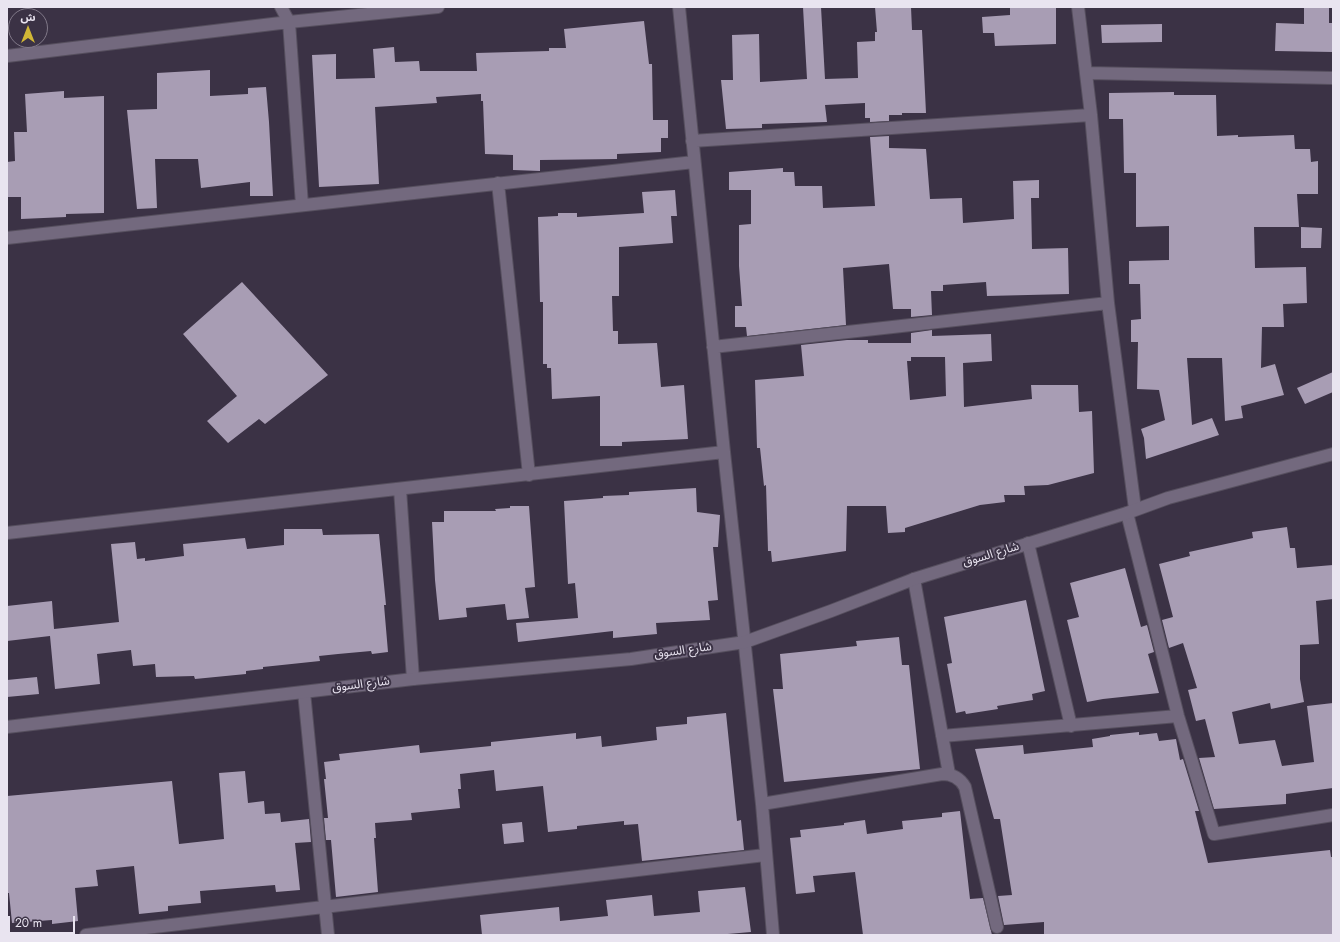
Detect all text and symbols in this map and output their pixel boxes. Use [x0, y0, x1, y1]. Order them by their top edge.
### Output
north arrow [8, 8, 48, 48]
text: ش [20, 9, 36, 25]
street label: شارع السوق [961, 540, 1021, 570]
street label: شارع السوق [653, 640, 713, 662]
street label: شارع السوق [331, 674, 391, 696]
scale bar [10, 908, 77, 934]
text: 20 m [15, 914, 42, 932]

